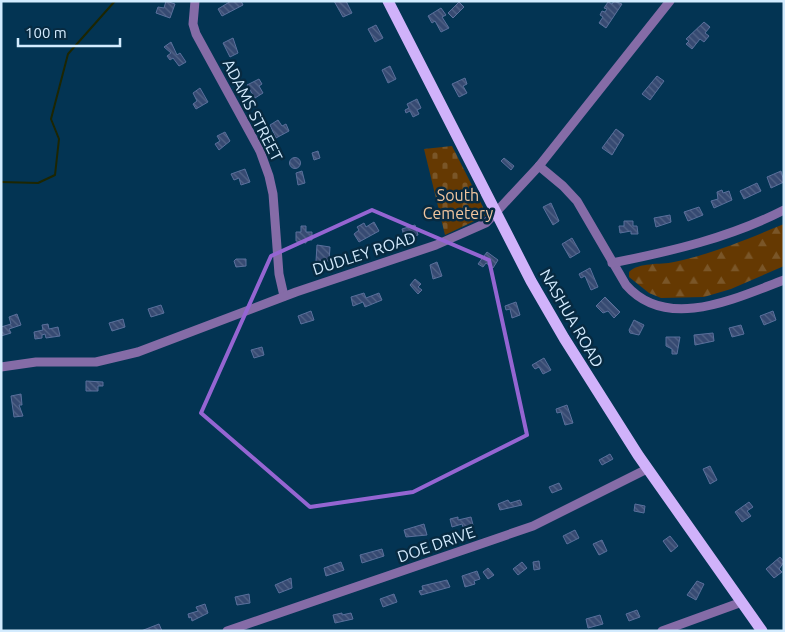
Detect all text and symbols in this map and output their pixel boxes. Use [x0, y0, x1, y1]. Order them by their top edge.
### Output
scale bar [18, 15, 120, 47]
text: 100 m [25, 24, 67, 41]
street label: ADAMS STREET [220, 56, 286, 164]
park label: South Cemetery [423, 186, 494, 222]
street label: DUDLEY ROAD [310, 228, 418, 278]
street label: NASHUA ROAD [537, 266, 607, 370]
street label: DOE DRIVE [395, 522, 477, 566]

